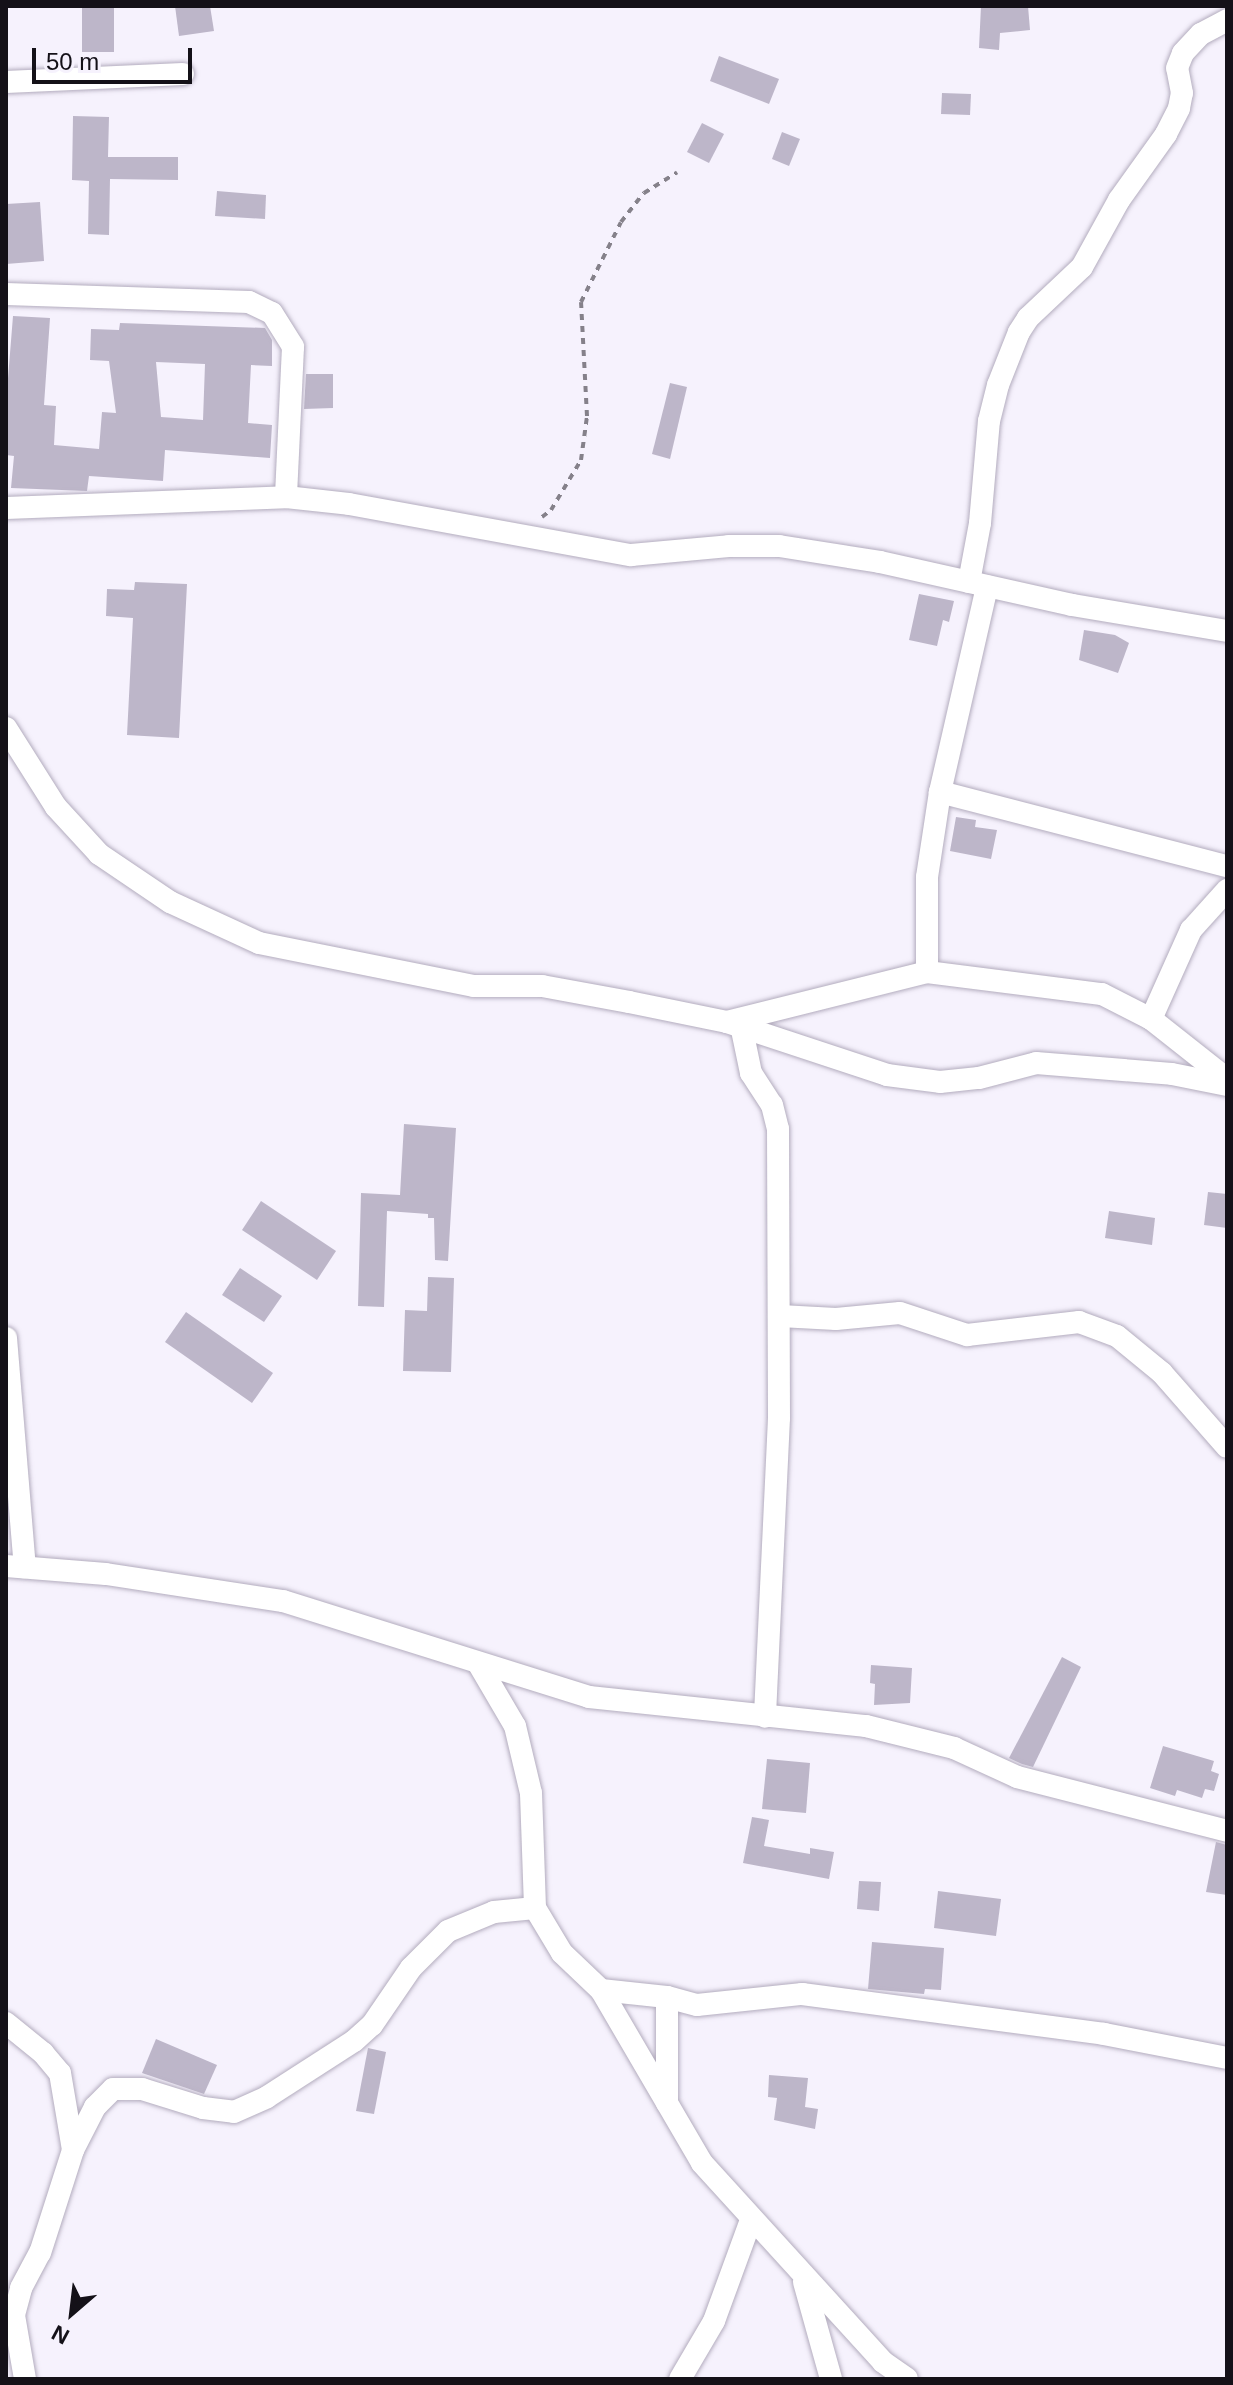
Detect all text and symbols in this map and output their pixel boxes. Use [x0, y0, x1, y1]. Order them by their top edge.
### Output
scale bar [36, 32, 196, 82]
text: 50 m [46, 48, 99, 75]
north arrow [32, 2273, 112, 2353]
text: N [48, 2320, 73, 2349]

